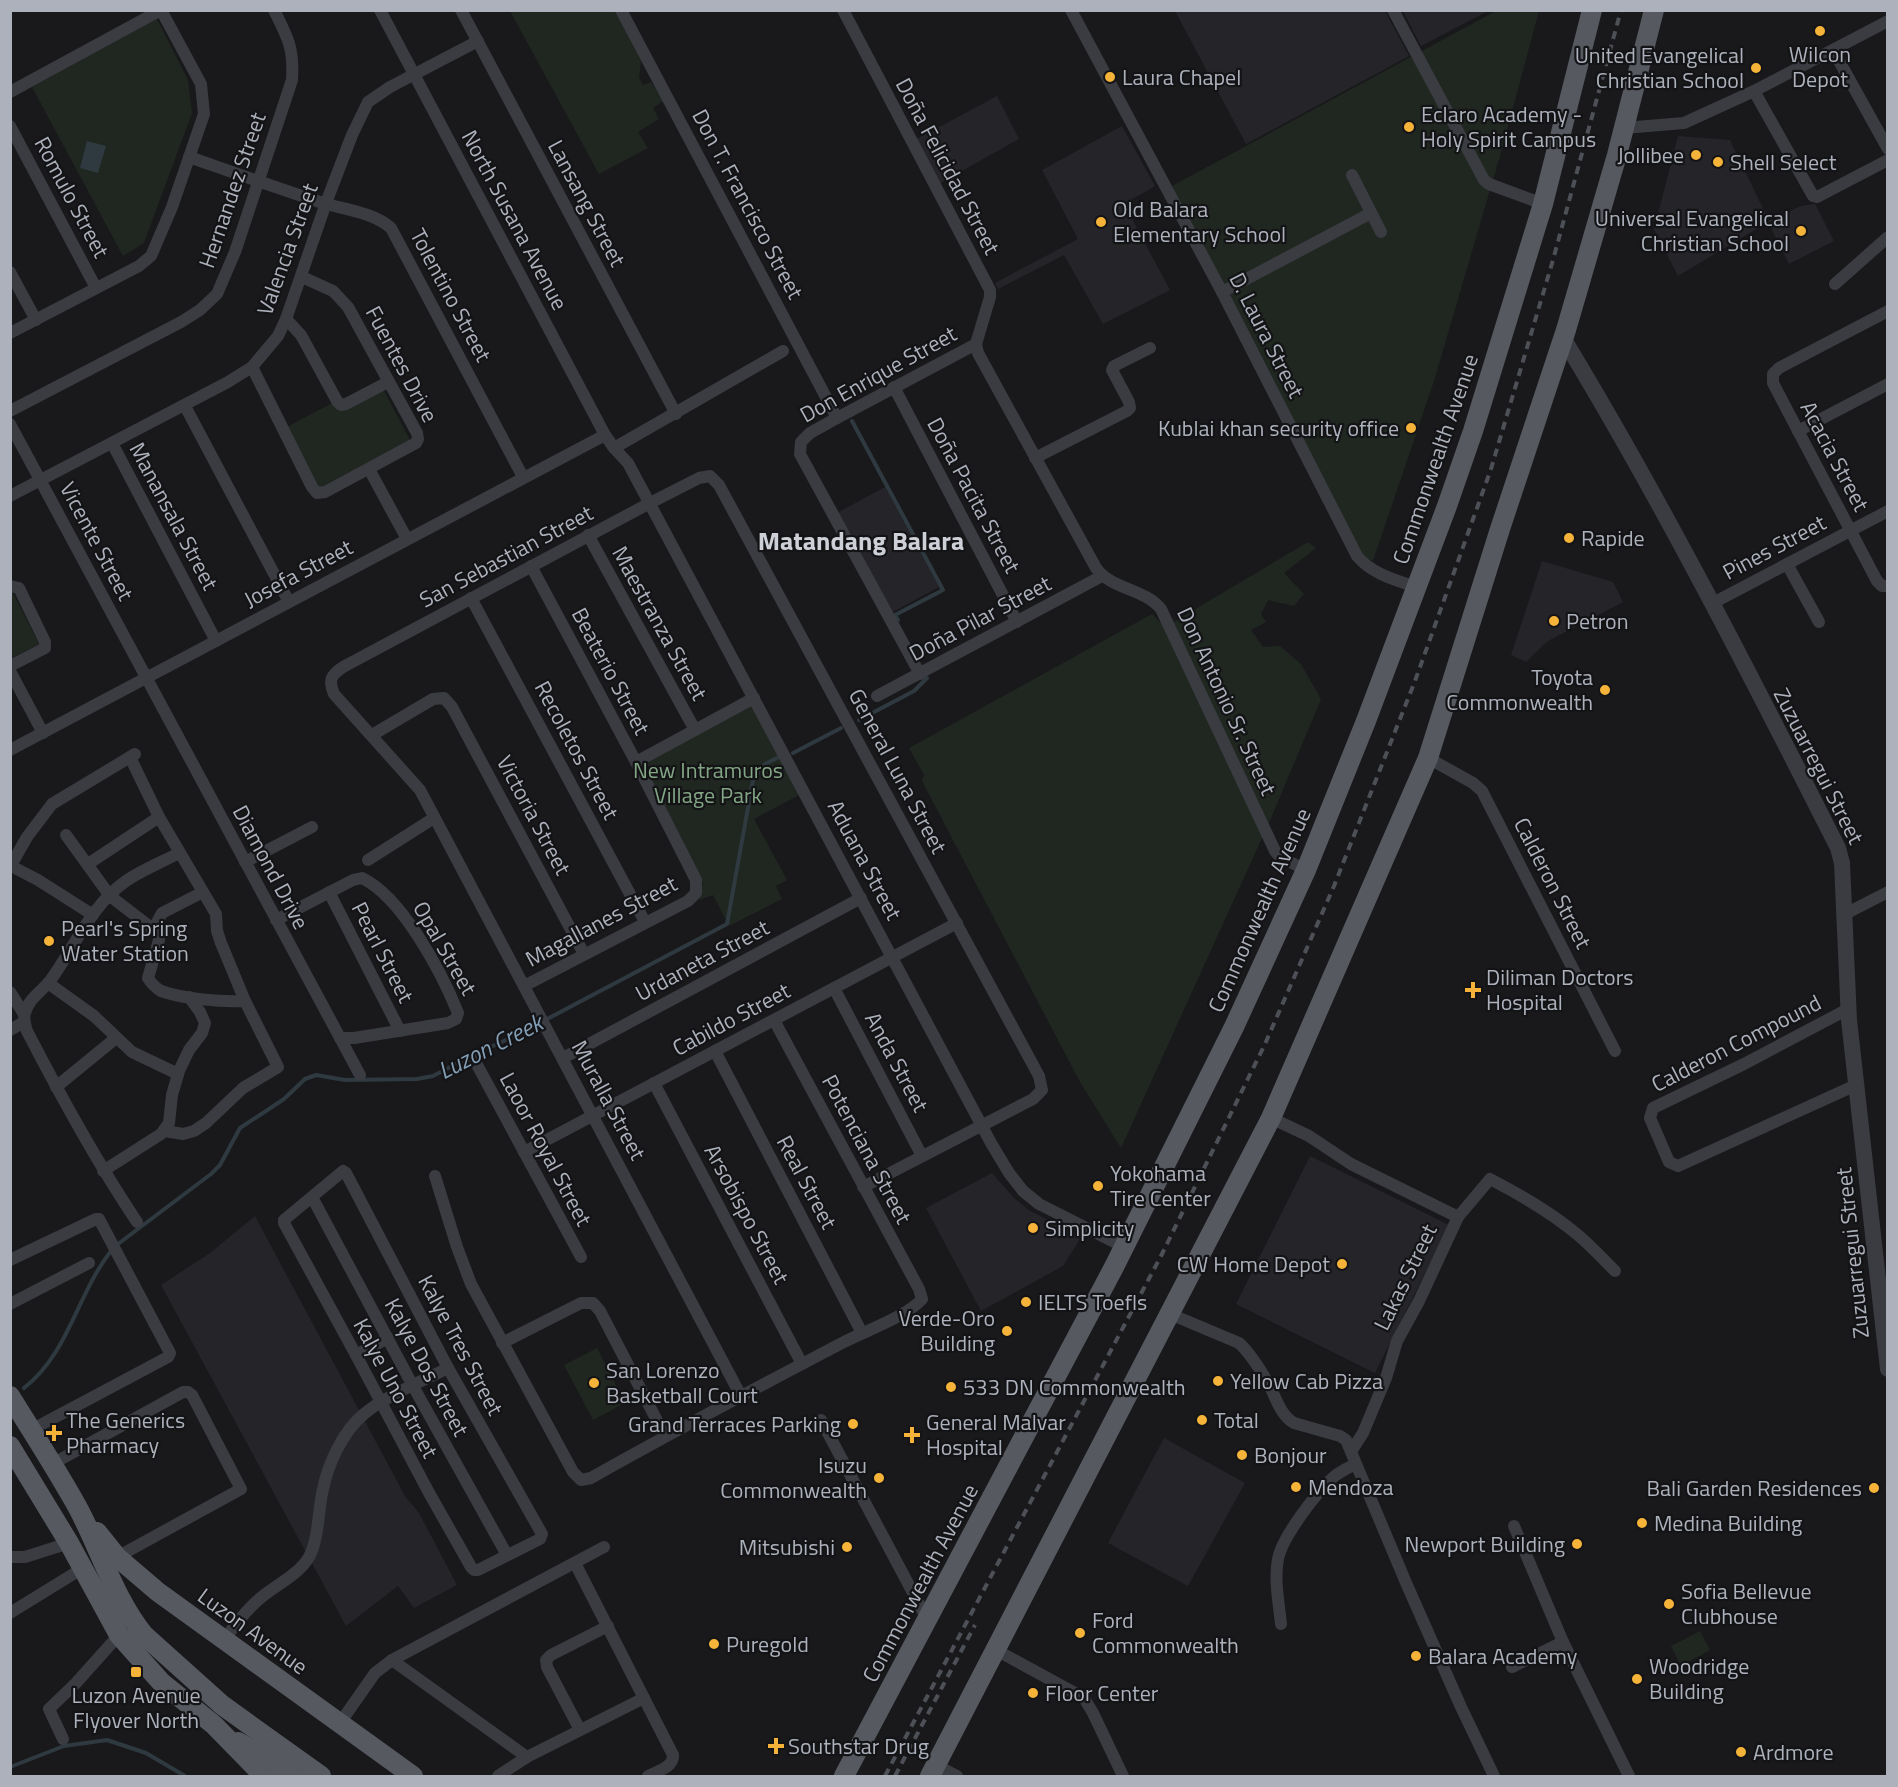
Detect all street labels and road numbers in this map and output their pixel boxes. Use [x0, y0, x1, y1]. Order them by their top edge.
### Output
street label: Doña Felicidad Street [887, 72, 1009, 261]
street label: Don T. Francisco Street [683, 103, 813, 305]
street label: Hernandez Street [189, 107, 275, 272]
street label: North Susana Avenue [453, 124, 577, 316]
street label: Romulo Street [26, 130, 118, 264]
street label: Lansang Street [539, 134, 635, 273]
street label: Valencia Street [247, 178, 327, 320]
street label: Tolentino Street [402, 222, 501, 368]
street label: D. Laura Street [1221, 266, 1313, 404]
street label: Fuentes Drive [357, 300, 447, 428]
street label: Don Enrique Street [793, 317, 963, 431]
street label: Commonwealth Avenue [1383, 349, 1487, 569]
street label: Acacia Street [1792, 395, 1878, 517]
street label: Doña Pacita Street [919, 411, 1030, 579]
street label: Manansala Street [121, 436, 227, 596]
street label: Vicente Street [51, 475, 143, 607]
street label: San Sebastian Street [413, 496, 599, 616]
street label: Pines Street [1716, 505, 1832, 588]
street label: Josefa Street [237, 530, 359, 616]
street label: Maestranza Street [604, 540, 717, 707]
street label: Doña Pilar Street [903, 566, 1057, 670]
street label: Beaterio Street [563, 601, 659, 741]
street label: Don Antonio Sr. Street [1168, 601, 1286, 801]
street label: Recoletos Street [526, 675, 628, 826]
street label: General Luna Street [840, 682, 956, 860]
street label: Zuzuarregui Street [1765, 682, 1873, 850]
street label: Victoria Street [488, 749, 580, 881]
street label: Aduana Street [819, 794, 911, 926]
street label: Diamond Drive [224, 799, 318, 935]
street label: Commonwealth Avenue [1199, 802, 1319, 1018]
street label: Calderon Street [1505, 811, 1601, 955]
street label: Magallanes Street [519, 866, 683, 975]
street label: Opal Street [404, 895, 486, 1002]
street label: Pearl Street [343, 896, 423, 1009]
street label: Urdaneta Street [629, 910, 775, 1010]
street label: Cabildo Street [666, 974, 796, 1064]
street label: Calderon Compound [1645, 985, 1827, 1101]
street label: Anda Street [856, 1006, 938, 1118]
street label: Muralla Street [563, 1034, 655, 1166]
street label: Laoor Royal Street [491, 1066, 601, 1232]
street label: Potenciana Street [813, 1068, 921, 1230]
street label: Real Street [768, 1129, 846, 1235]
street label: Arsobispo Street [696, 1138, 798, 1290]
street label: Zuzuarregui Street [1826, 1166, 1878, 1340]
street label: Lakas Street [1365, 1218, 1446, 1336]
street label: Kalye Tres Street [410, 1269, 513, 1422]
street label: Kalye Dos Street [376, 1292, 478, 1443]
street label: Kalye Uno Street [345, 1312, 447, 1464]
street label: Commonwealth Avenue [853, 1478, 987, 1688]
street label: Luzon Avenue [191, 1579, 315, 1683]

